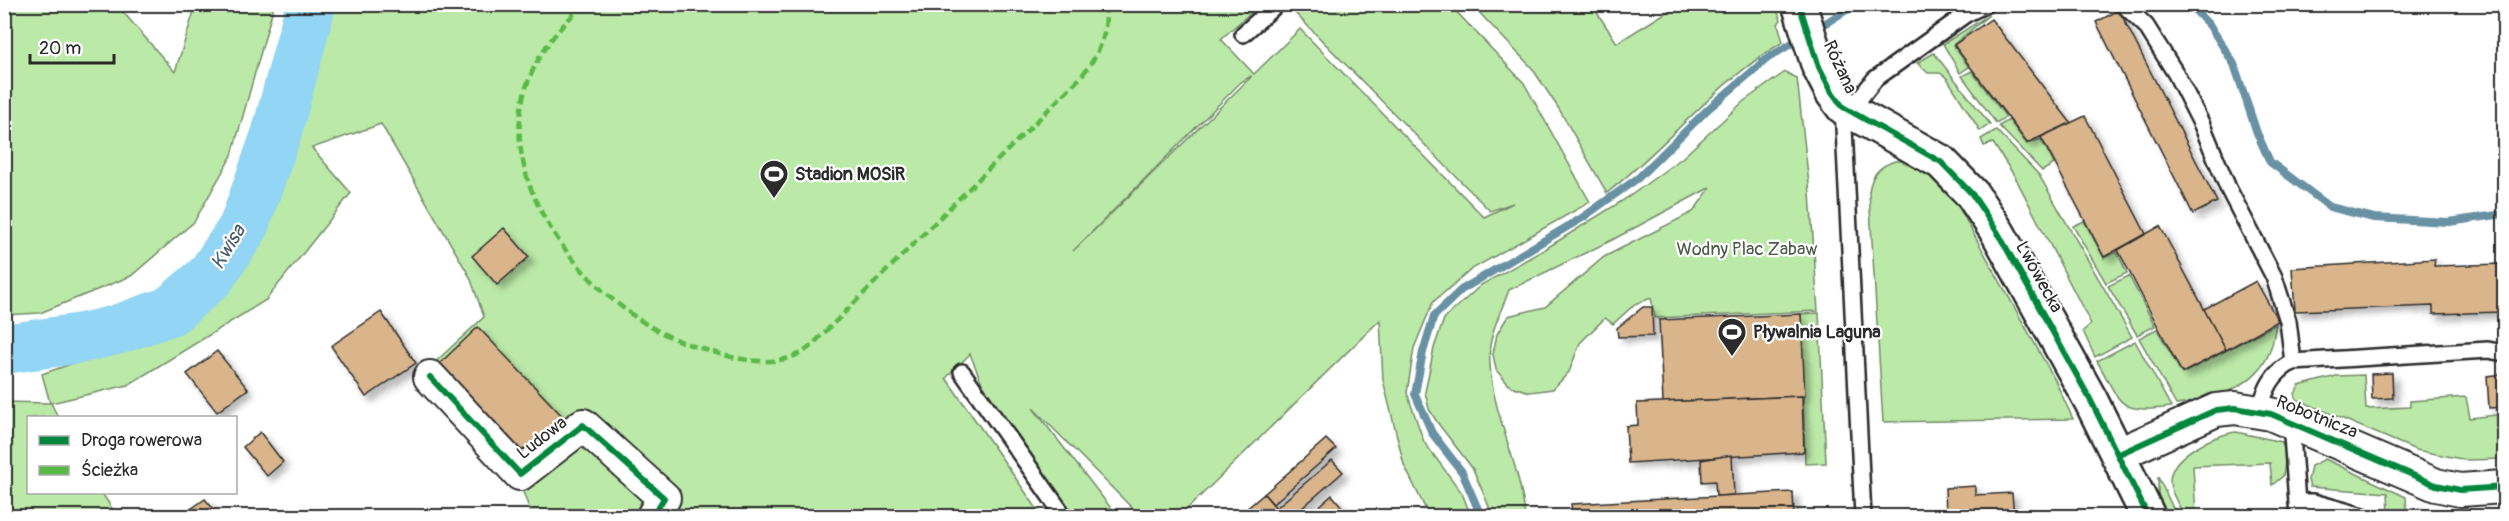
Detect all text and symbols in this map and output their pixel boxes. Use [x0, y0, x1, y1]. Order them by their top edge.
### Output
scale bar [30, 27, 114, 65]
text: 20 m [39, 37, 81, 60]
street label: Różana [1818, 37, 1862, 97]
sports icon: Stadion MOSiR [758, 158, 790, 200]
place label: Stadion MOSiR [795, 163, 906, 186]
water label: Kwisa [205, 219, 252, 274]
street label: Lwówecka [2010, 237, 2068, 317]
park label: Wodny Plac Zabaw [1677, 238, 1817, 261]
sports icon: Pływalnia Laguna [1716, 316, 1748, 358]
place label: Pływalnia Laguna [1753, 321, 1881, 344]
street label: Robotnicza [2273, 390, 2361, 444]
street label: Ludowa [512, 411, 572, 465]
legend [27, 416, 237, 494]
text: Droga rowerowa [81, 429, 202, 452]
text: Ścieżka [81, 459, 138, 482]

